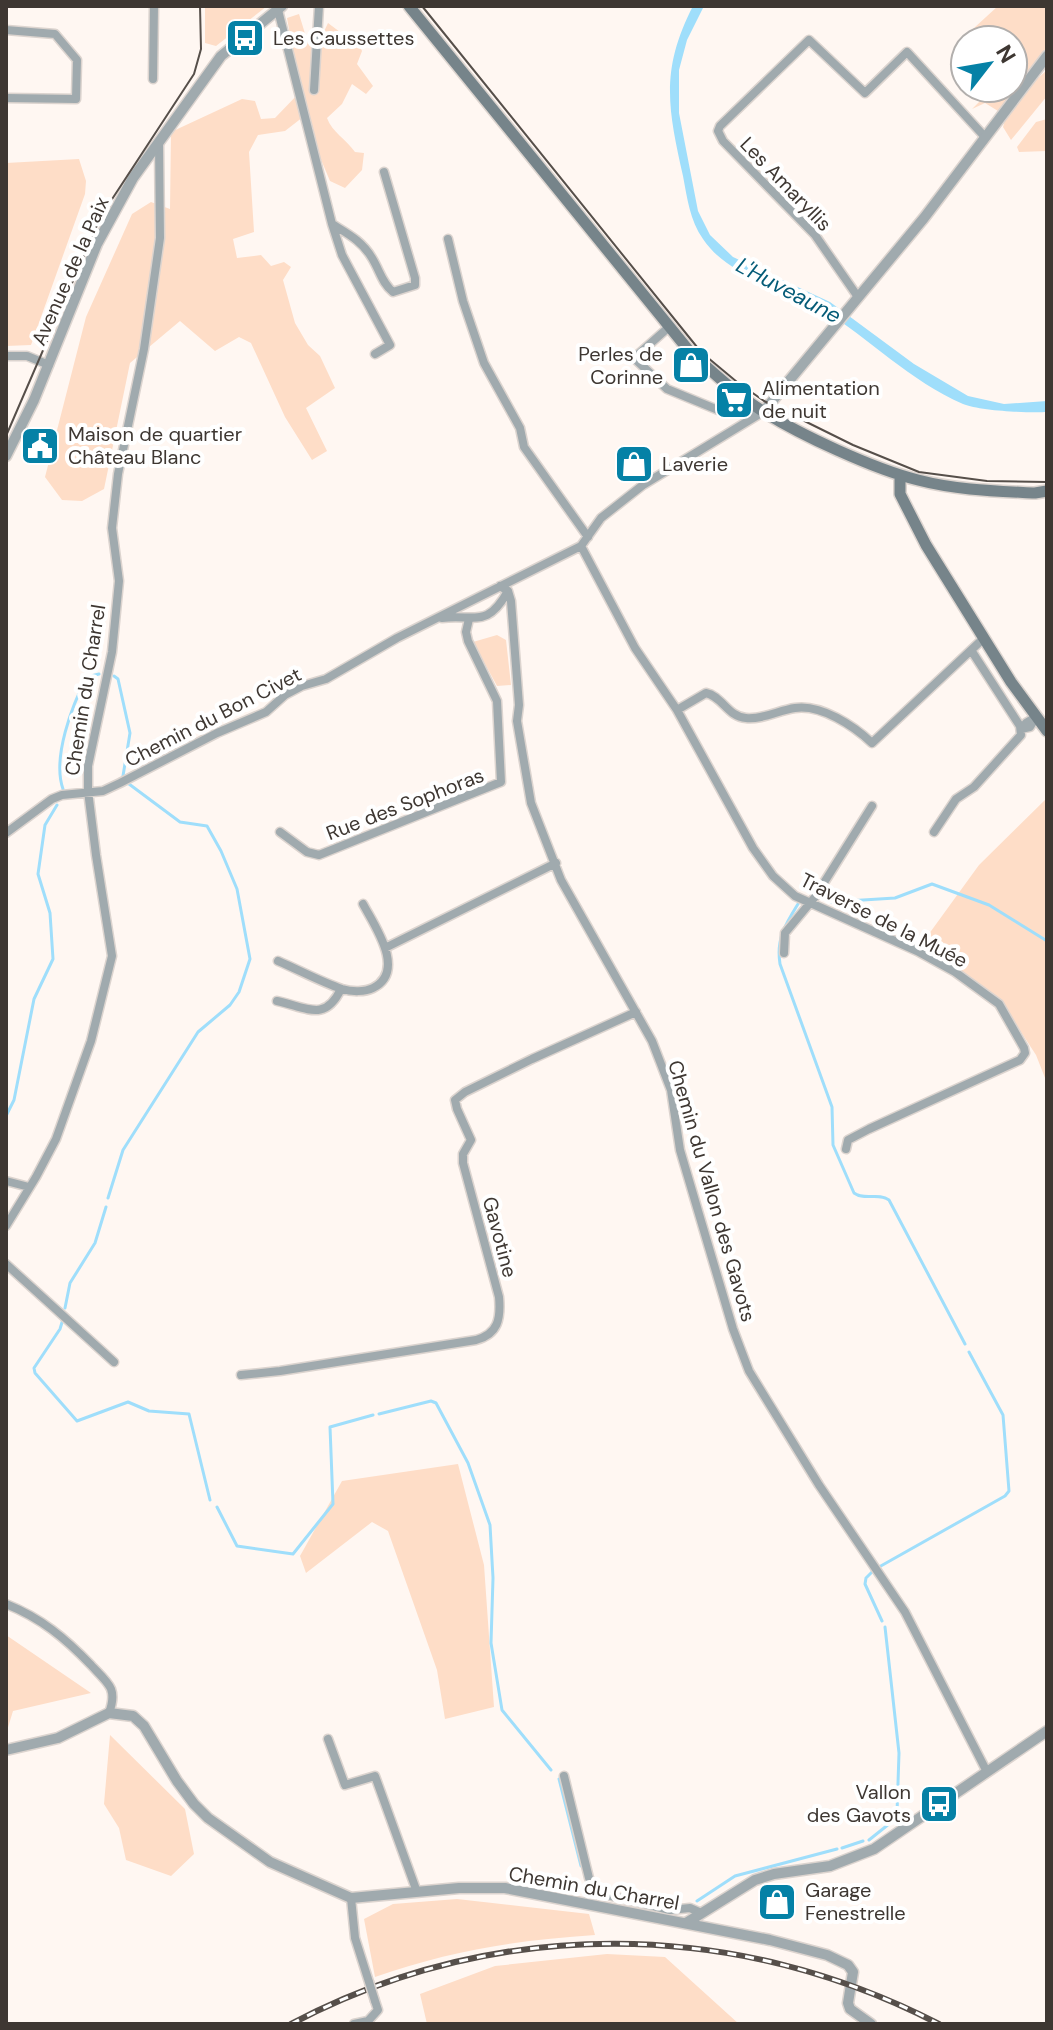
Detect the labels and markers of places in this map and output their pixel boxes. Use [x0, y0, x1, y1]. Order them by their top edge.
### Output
bus stop icon: Les Caussettes [224, 17, 266, 59]
place label: Les Caussettes [273, 25, 414, 51]
place label: Perles de Corinne [578, 341, 663, 390]
shop icon: Perles de Corinne [670, 344, 712, 386]
place label: Alimentation de nuit [762, 375, 880, 424]
supermarket icon: Alimentation de nuit [713, 379, 755, 421]
place label: Maison de quartier Château Blanc [68, 421, 242, 470]
public building icon: Maison de quartier Château Blanc [19, 425, 61, 467]
shop icon: Laverie [613, 443, 655, 485]
place label: Laverie [662, 451, 728, 477]
place label: Vallon des Gavots [807, 1779, 911, 1828]
bus stop icon: Vallon des Gavots [918, 1783, 960, 1825]
place label: Garage Fenestrelle [805, 1877, 906, 1926]
shop icon: Garage Fenestrelle [756, 1881, 798, 1923]

